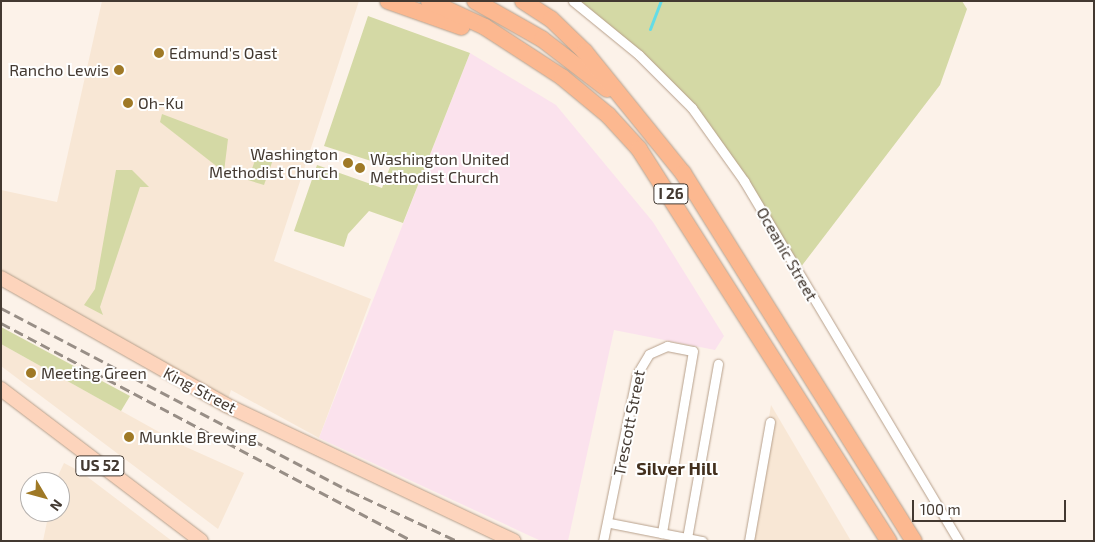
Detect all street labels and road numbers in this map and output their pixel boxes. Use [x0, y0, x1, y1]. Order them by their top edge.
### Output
road number: I 26 [652, 182, 690, 206]
street label: Oceanic Street [752, 204, 822, 304]
street label: King Street [160, 363, 240, 417]
street label: Trescott Street [609, 368, 649, 478]
road number: US 52 [75, 454, 125, 478]

